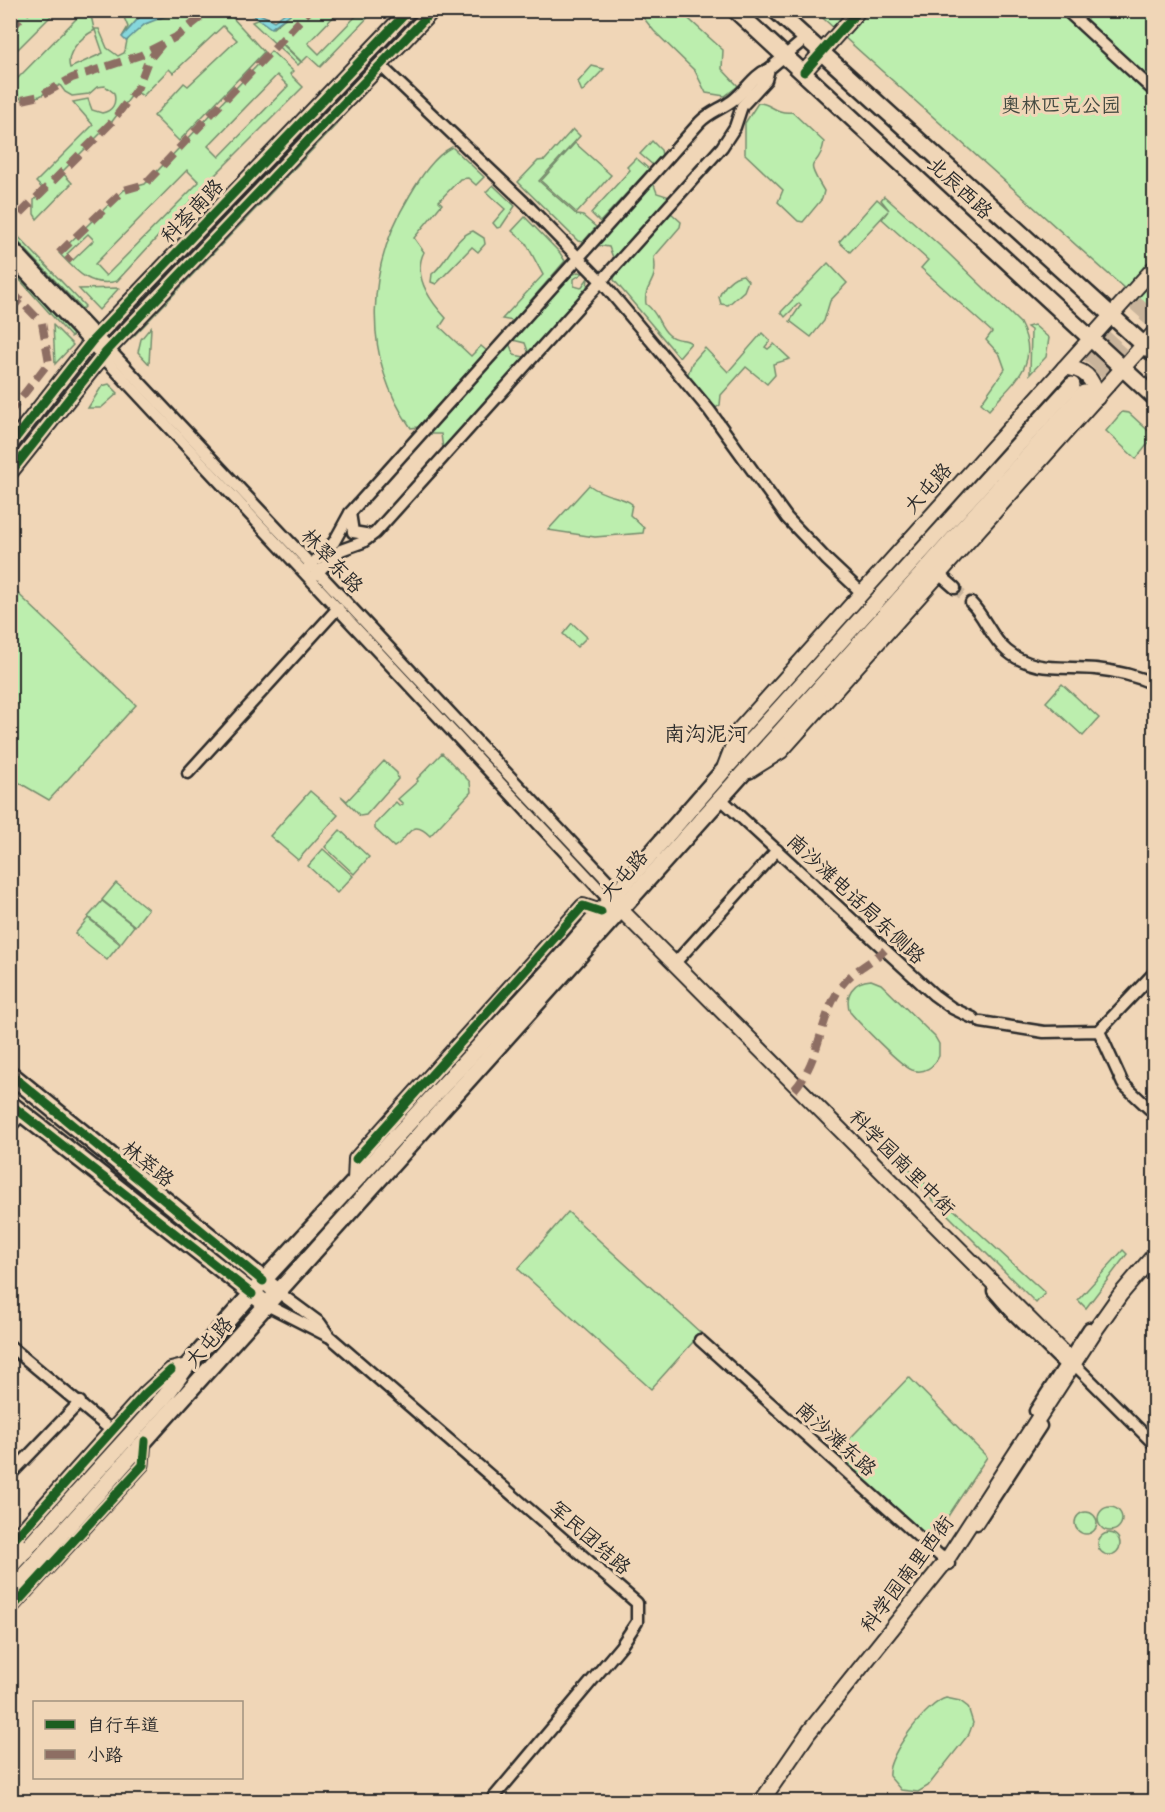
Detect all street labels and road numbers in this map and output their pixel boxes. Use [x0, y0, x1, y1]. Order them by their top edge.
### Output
street label: 北辰西路 [923, 152, 998, 224]
street label: 科荟南路 [156, 174, 229, 248]
street label: 大屯路 [899, 457, 957, 518]
street label: 林翠东路 [296, 524, 368, 599]
street label: 南沙滩电话局东侧路 [782, 829, 930, 969]
street label: 大屯路 [595, 844, 653, 905]
street label: 科学园南里中街 [844, 1105, 960, 1221]
street label: 林萃路 [117, 1136, 179, 1192]
street label: 大屯路 [180, 1311, 238, 1372]
street label: 南沙滩东路 [791, 1397, 882, 1482]
street label: 军民团结路 [545, 1497, 636, 1580]
street label: 科学园南里西街 [856, 1511, 958, 1637]

